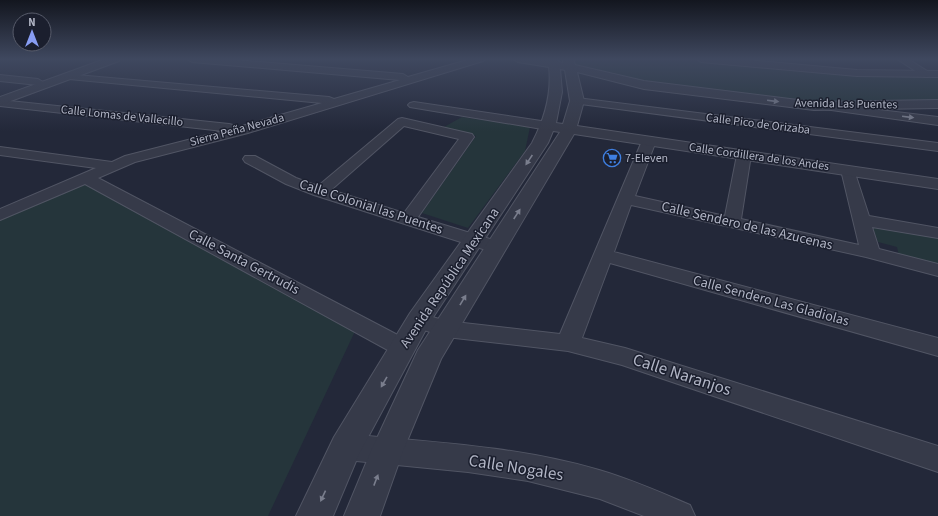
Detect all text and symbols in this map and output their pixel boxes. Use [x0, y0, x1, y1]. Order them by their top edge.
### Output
north arrow [12, 12, 52, 52]
text: N [28, 15, 36, 30]
street label: Avenida Las Puentes [795, 95, 897, 113]
one-way arrow [767, 98, 779, 104]
street label: Calle Lomas de Vallecillo [60, 101, 184, 131]
street label: Sierra Peña Nevada [188, 109, 286, 151]
street label: Calle Pico de Orizaba [705, 109, 811, 139]
one-way arrow [902, 114, 914, 120]
street label: Calle Cordillera de los Andes [688, 139, 830, 175]
supermarket icon: 7-Eleven [602, 148, 622, 168]
place label: 7-Eleven [625, 150, 668, 167]
one-way arrow [525, 155, 533, 165]
street label: Calle Colonial las Puentes [297, 174, 446, 240]
street label: Calle Sendero de las Azucenas [659, 197, 835, 255]
street label: Avenida República Mexicana [395, 204, 505, 352]
one-way arrow [513, 209, 521, 219]
street label: Calle Santa Gertrudis [185, 224, 303, 300]
street label: Calle Sendero Las Gladiolas [691, 271, 851, 332]
one-way arrow [460, 294, 467, 306]
street label: Calle Naranjos [630, 348, 734, 402]
one-way arrow [380, 376, 387, 388]
street label: Calle Nogales [467, 449, 565, 487]
one-way arrow [373, 473, 379, 485]
one-way arrow [320, 491, 326, 502]

